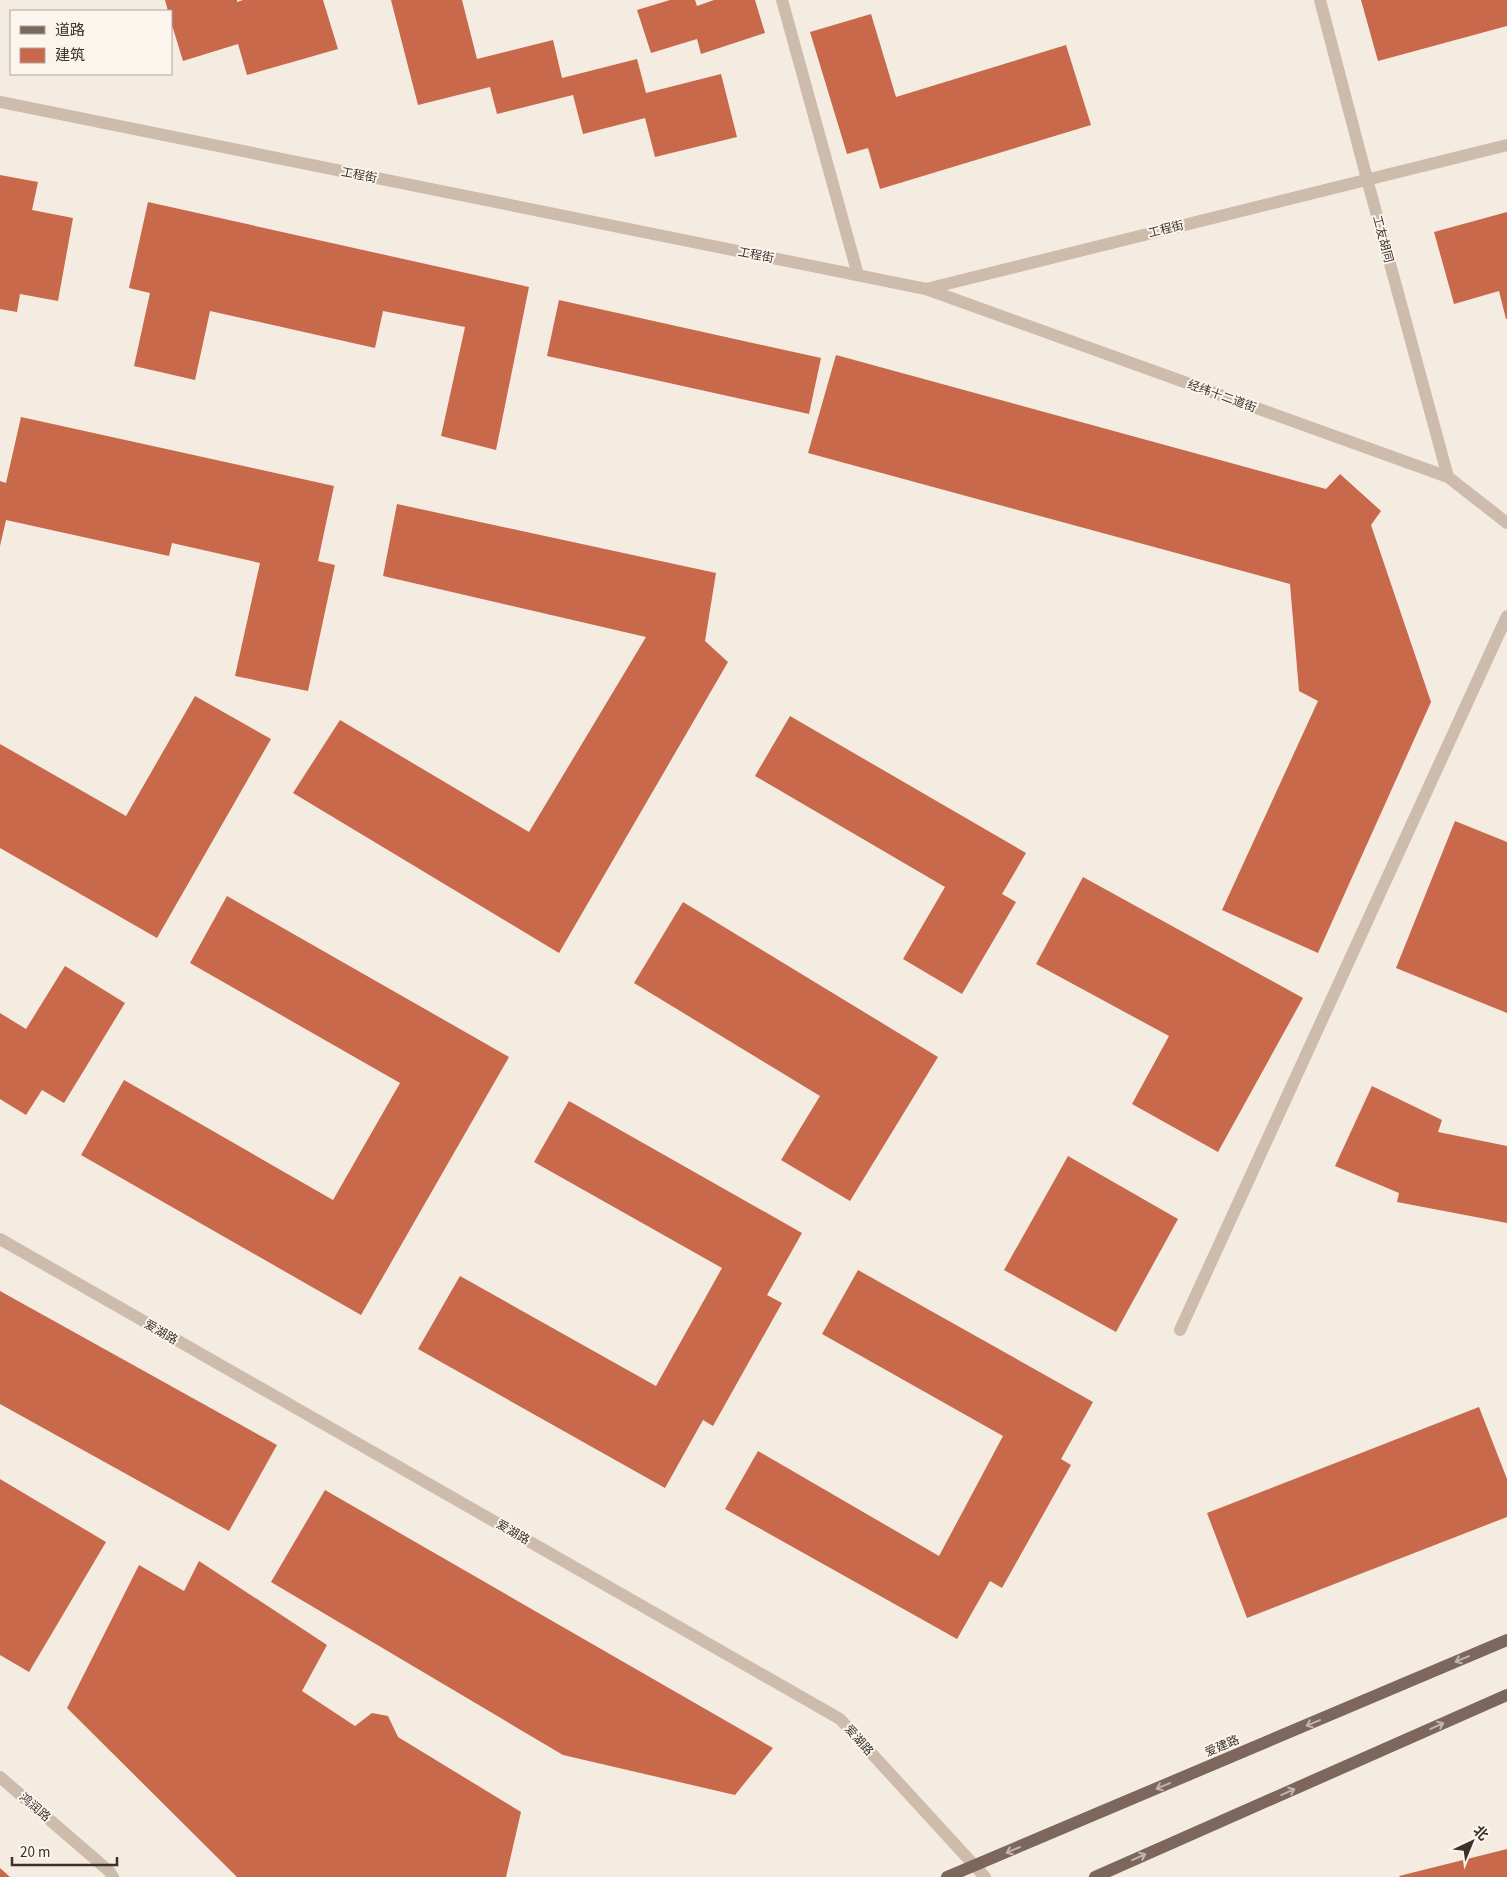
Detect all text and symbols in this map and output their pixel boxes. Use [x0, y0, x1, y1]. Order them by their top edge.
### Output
legend [10, 10, 172, 75]
text: 道路 [55, 20, 85, 41]
text: 建筑 [55, 45, 85, 66]
street label: 工程街 [340, 164, 378, 187]
street label: 工友胡同 [1368, 214, 1397, 265]
street label: 工程街 [1147, 217, 1186, 242]
street label: 工程街 [737, 244, 775, 267]
street label: 经纬十二道街 [1185, 376, 1259, 417]
street label: 爱湖路 [141, 1316, 181, 1349]
street label: 爱湖路 [493, 1516, 533, 1549]
one-way arrow [1455, 1655, 1470, 1665]
one-way arrow [1305, 1719, 1320, 1728]
one-way arrow [1429, 1720, 1444, 1730]
street label: 爱湖路 [840, 1721, 877, 1759]
street label: 爱建路 [1202, 1732, 1242, 1761]
one-way arrow [1156, 1782, 1171, 1791]
one-way arrow [1280, 1786, 1295, 1796]
street label: 鸿润路 [16, 1789, 54, 1826]
north arrow [1447, 1817, 1497, 1867]
text: 北 [1468, 1821, 1492, 1845]
scale bar [12, 1834, 118, 1866]
text: 20 m [20, 1842, 50, 1863]
one-way arrow [1006, 1845, 1021, 1855]
one-way arrow [1131, 1852, 1146, 1862]

